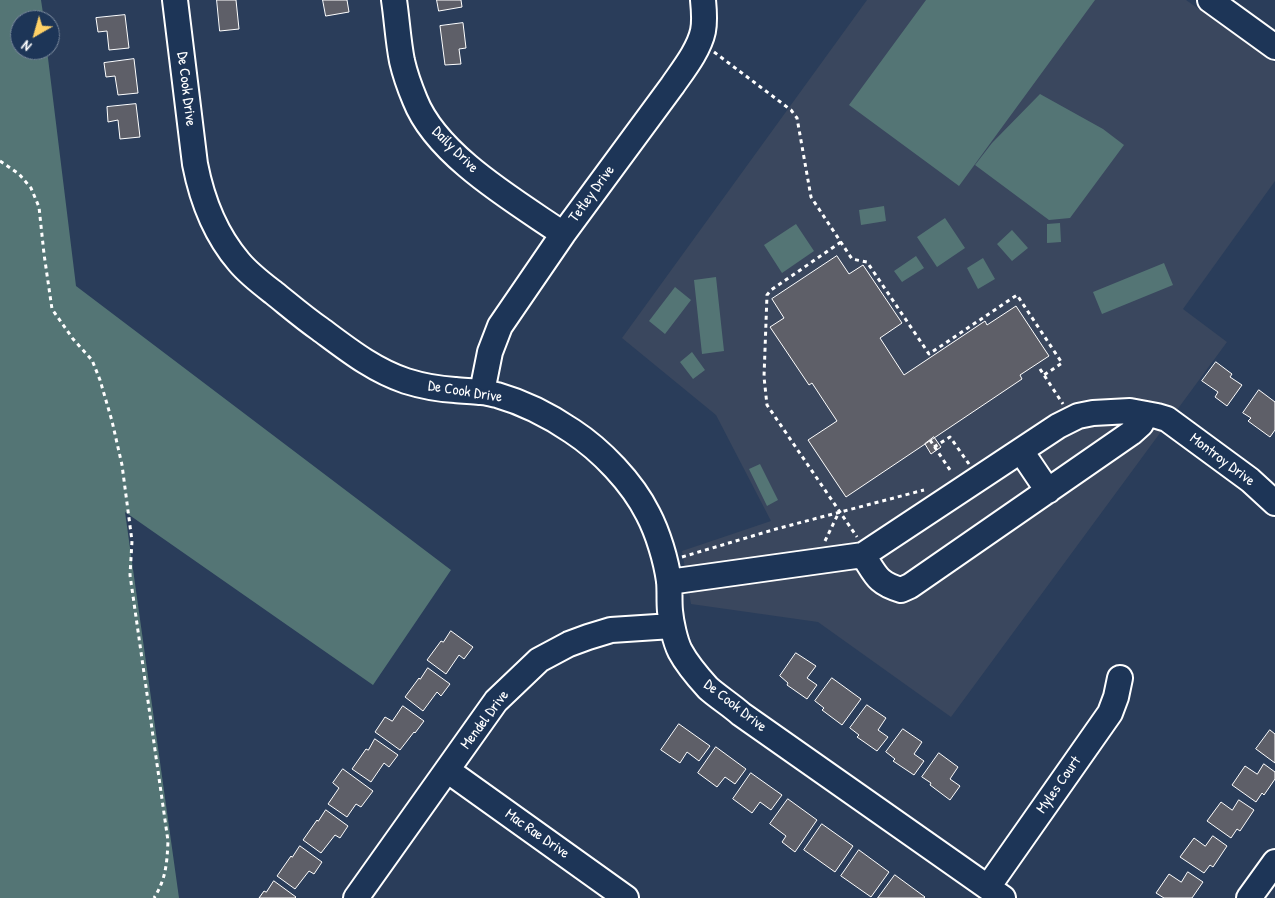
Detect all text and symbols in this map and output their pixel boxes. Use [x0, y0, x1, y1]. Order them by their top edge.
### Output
north arrow [10, 10, 60, 60]
text: N [17, 37, 35, 56]
street label: De Cook Drive [173, 51, 199, 127]
street label: Daily Drive [428, 123, 482, 177]
street label: Tetley Drive [565, 162, 619, 226]
street label: De Cook Drive [427, 377, 503, 407]
street label: Montroy Drive [1186, 430, 1258, 490]
street label: De Cook Drive [700, 676, 770, 736]
street label: Mendel Drive [457, 687, 513, 753]
street label: Myles Court [1033, 753, 1085, 817]
street label: Mac Rae Drive [501, 805, 573, 863]

